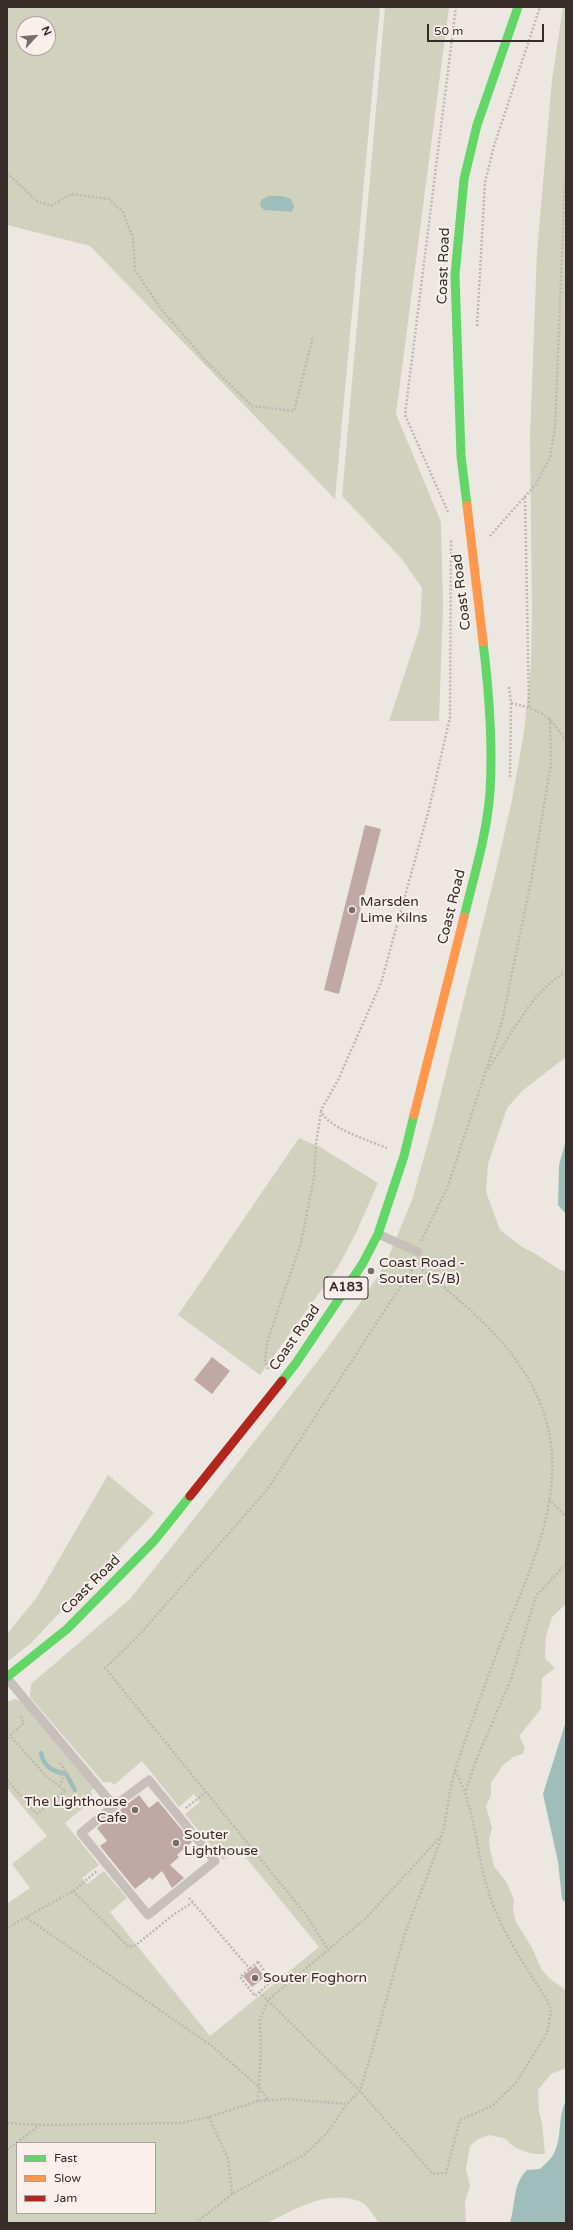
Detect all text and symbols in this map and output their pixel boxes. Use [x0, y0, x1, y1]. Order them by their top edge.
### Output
north arrow [16, 16, 56, 56]
scale bar [429, 16, 546, 42]
text: N [39, 24, 54, 38]
text: 50 m [434, 24, 463, 38]
street label: Coast Road [434, 227, 454, 305]
street label: Coast Road [449, 553, 475, 631]
street label: Coast Road [435, 868, 469, 946]
place label: Marsden Lime Kilns [360, 894, 428, 926]
marker: Marsden Lime Kilns [347, 905, 357, 915]
place label: Coast Road - Souter (S/B) [379, 1255, 465, 1288]
marker: Coast Road - Souter (S/B) [366, 1266, 376, 1276]
road number: A183 [324, 1277, 368, 1299]
street label: Coast Road [266, 1302, 324, 1374]
street label: Coast Road [58, 1552, 124, 1618]
place label: The Lighthouse Cafe [24, 1794, 127, 1826]
marker: The Lighthouse Cafe [130, 1805, 140, 1815]
place label: Souter Lighthouse [184, 1827, 258, 1860]
marker: Souter Lighthouse [171, 1838, 181, 1848]
place label: Souter Foghorn [263, 1970, 367, 1986]
marker: Souter Foghorn [250, 1973, 260, 1983]
legend [16, 2142, 156, 2214]
text: Fast [54, 2151, 77, 2165]
text: Slow [54, 2171, 81, 2185]
text: Jam [54, 2191, 77, 2205]

